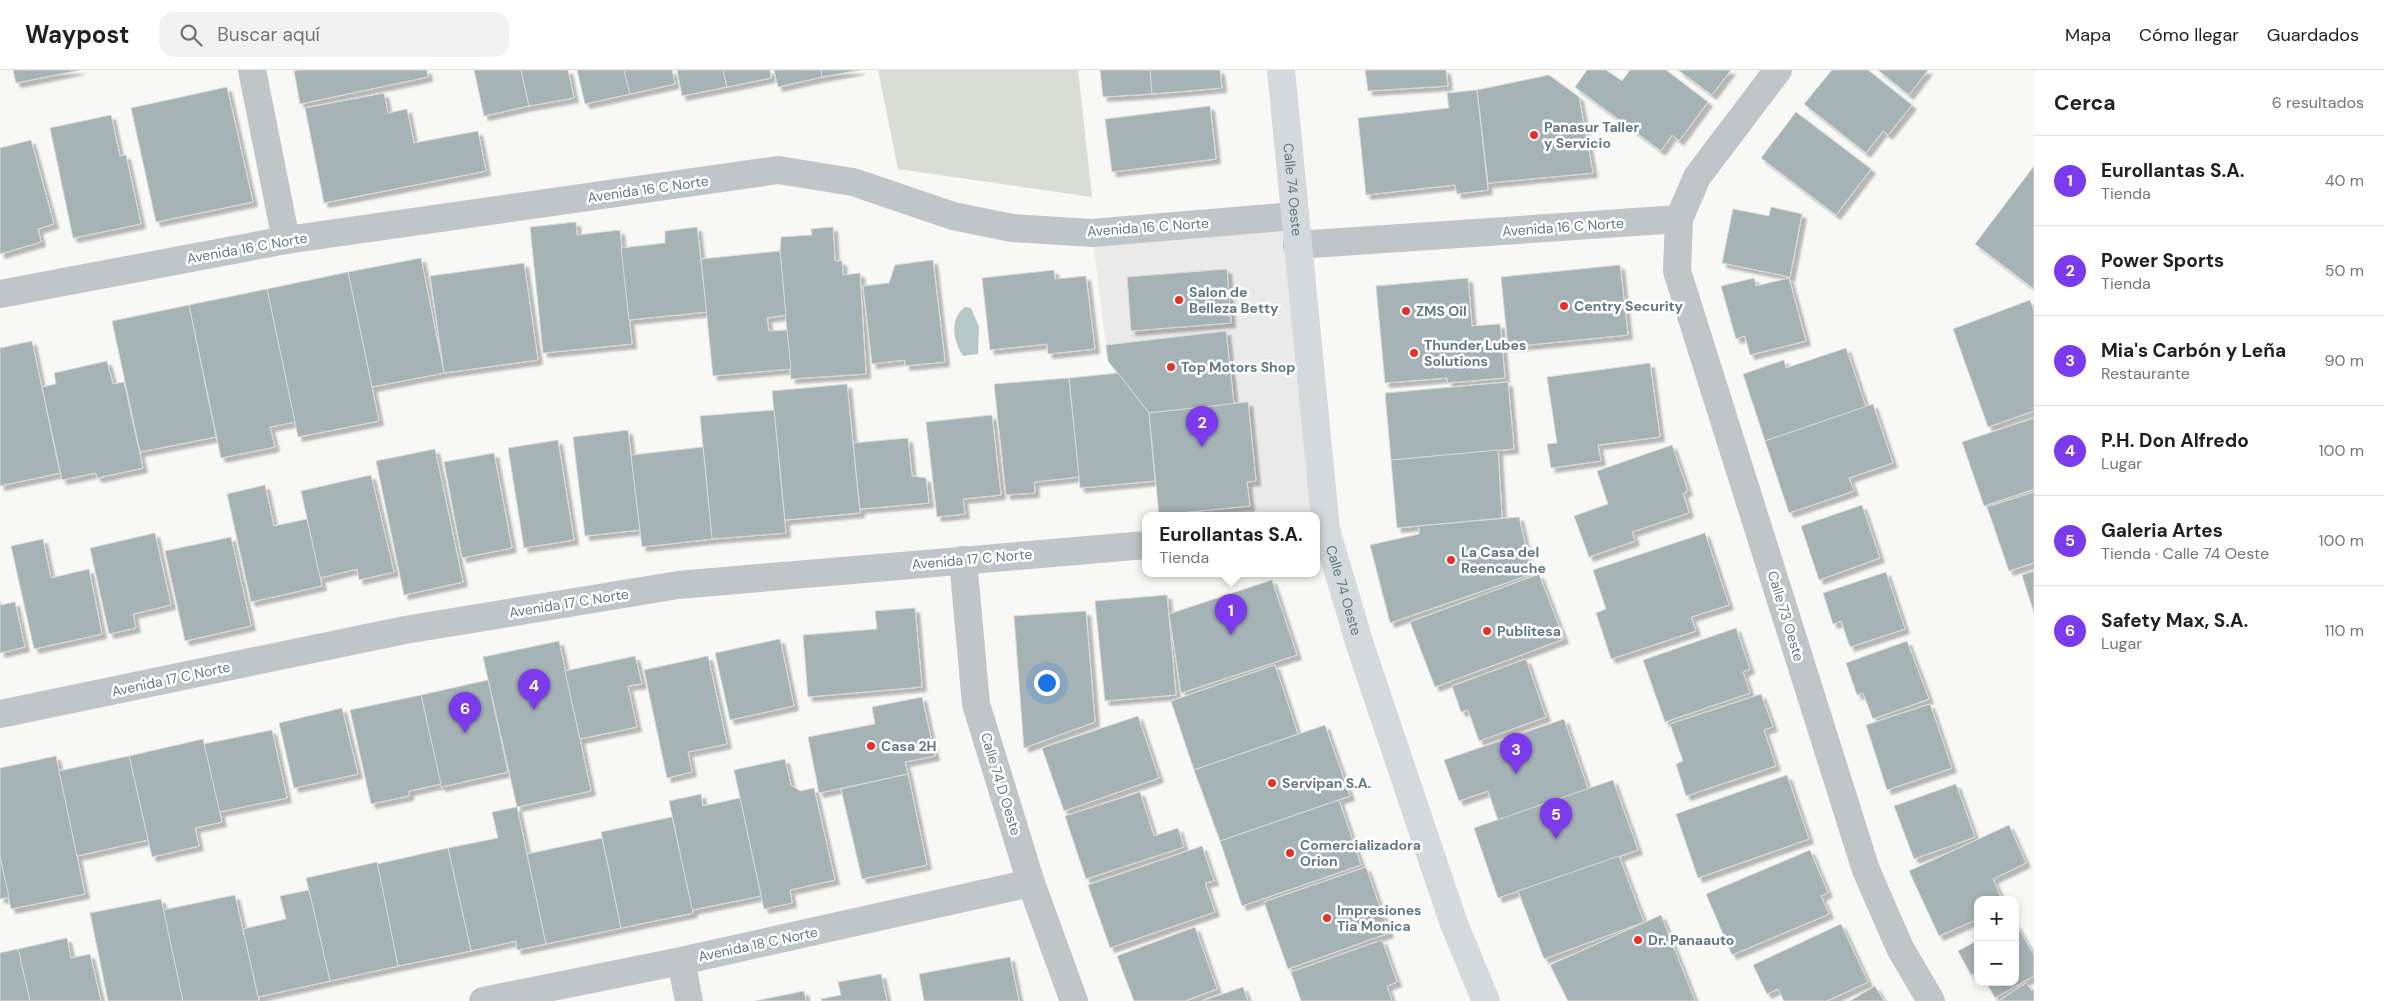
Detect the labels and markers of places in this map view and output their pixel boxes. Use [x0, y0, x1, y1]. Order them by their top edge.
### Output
place label: Panasur Taller y Servicio [1544, 118, 1640, 152]
marker: Panasur Taller y Servicio [1528, 129, 1540, 141]
place label: Salon de Belleza Betty [1189, 283, 1279, 317]
marker: Salon de Belleza Betty [1173, 294, 1185, 306]
place label: Centry Security [1574, 297, 1684, 315]
marker: Centry Security [1558, 300, 1570, 312]
place label: ZMS Oil [1416, 302, 1467, 320]
marker: ZMS Oil [1400, 305, 1412, 317]
place label: Thunder Lubes Solutions [1424, 336, 1526, 370]
marker: Thunder Lubes Solutions [1408, 347, 1420, 359]
place label: Top Motors Shop [1181, 358, 1295, 376]
marker: Top Motors Shop [1165, 361, 1177, 373]
pin: 2 [1186, 406, 1218, 447]
place label: La Casa del Reencauche [1461, 543, 1546, 577]
marker: La Casa del Reencauche [1445, 554, 1457, 566]
pin: 1 [1215, 594, 1247, 635]
place label: Publitesa [1497, 622, 1561, 640]
marker: Publitesa [1481, 625, 1493, 637]
pin: 4 [518, 669, 550, 710]
pin: 6 [449, 692, 481, 733]
pin: 3 [1500, 733, 1532, 774]
place label: Casa 2H [881, 737, 937, 755]
marker: Casa 2H [865, 740, 877, 752]
place label: Servipan S.A. [1282, 774, 1371, 792]
marker: Servipan S.A. [1266, 777, 1278, 789]
pin: 5 [1540, 798, 1572, 839]
place label: Comercializadora Orion [1300, 836, 1421, 870]
marker: Comercializadora Orion [1284, 847, 1296, 859]
place label: Impresiones Tia Monica [1337, 901, 1422, 935]
marker: Impresiones Tia Monica [1321, 912, 1333, 924]
place label: Dr. Panaauto [1648, 931, 1734, 949]
marker: Dr. Panaauto [1632, 934, 1644, 946]

